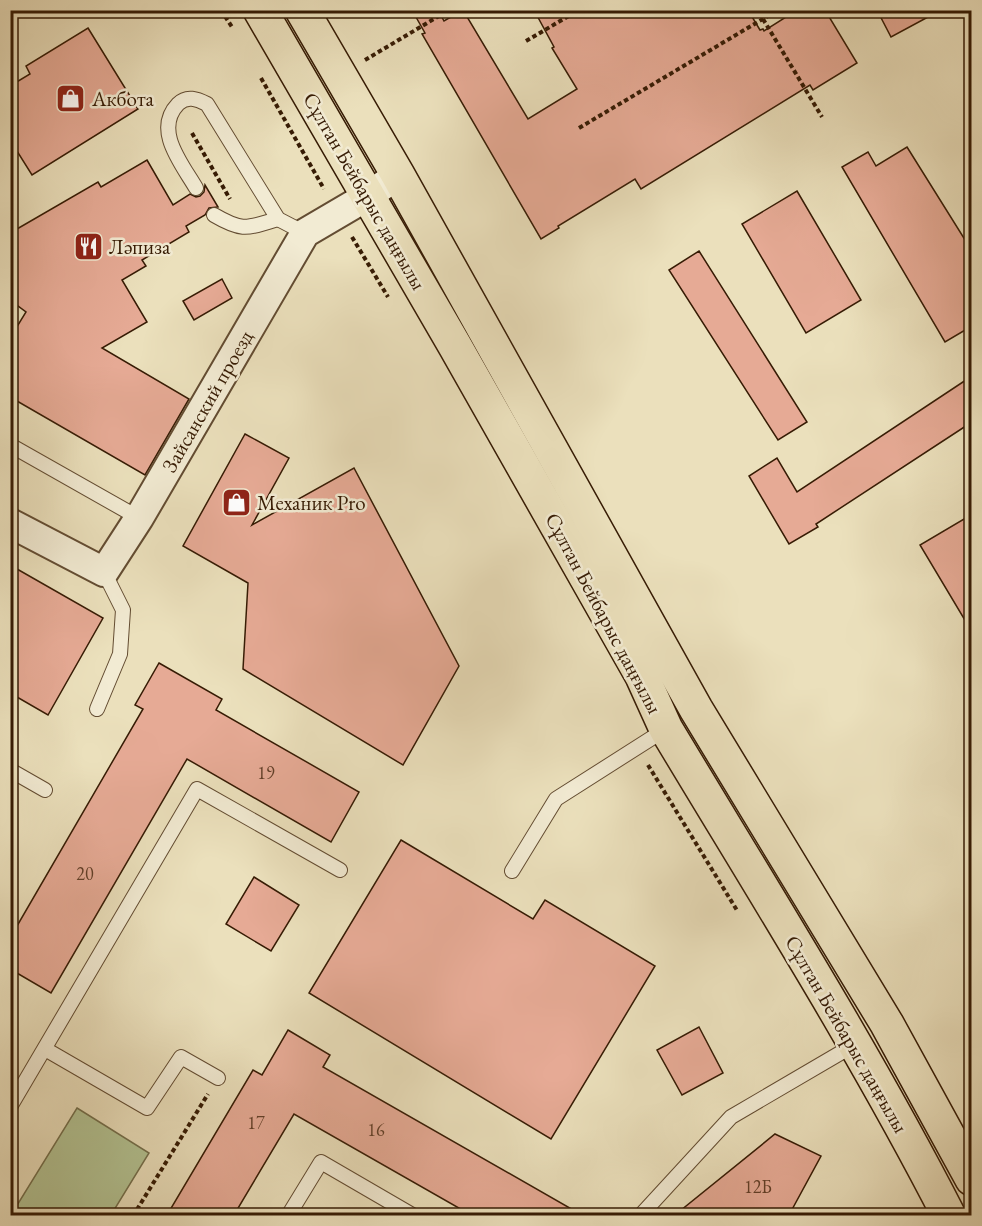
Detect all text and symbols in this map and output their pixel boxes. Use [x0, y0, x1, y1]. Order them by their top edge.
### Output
shop icon: Акбота [55, 82, 87, 114]
place label: Акбота [91, 85, 155, 112]
street label: Сұлтан Бейбарыс даңғылы [297, 87, 433, 295]
restaurant icon: Ләпиза [72, 230, 104, 262]
place label: Ләпиза [109, 233, 171, 260]
street label: Зайсанский проезд [155, 325, 259, 477]
shop icon: Механик Pro [220, 486, 252, 518]
place label: Механик Pro [257, 489, 366, 516]
street label: Сұлтан Бейбарыс даңғылы [540, 508, 669, 718]
house number: 19 [257, 761, 275, 784]
house number: 20 [76, 862, 94, 885]
street label: Сұлтан Бейбарыс даңғылы [779, 930, 915, 1138]
house number: 17 [247, 1111, 265, 1134]
house number: 16 [367, 1118, 385, 1141]
house number: 12Б [744, 1175, 772, 1198]

